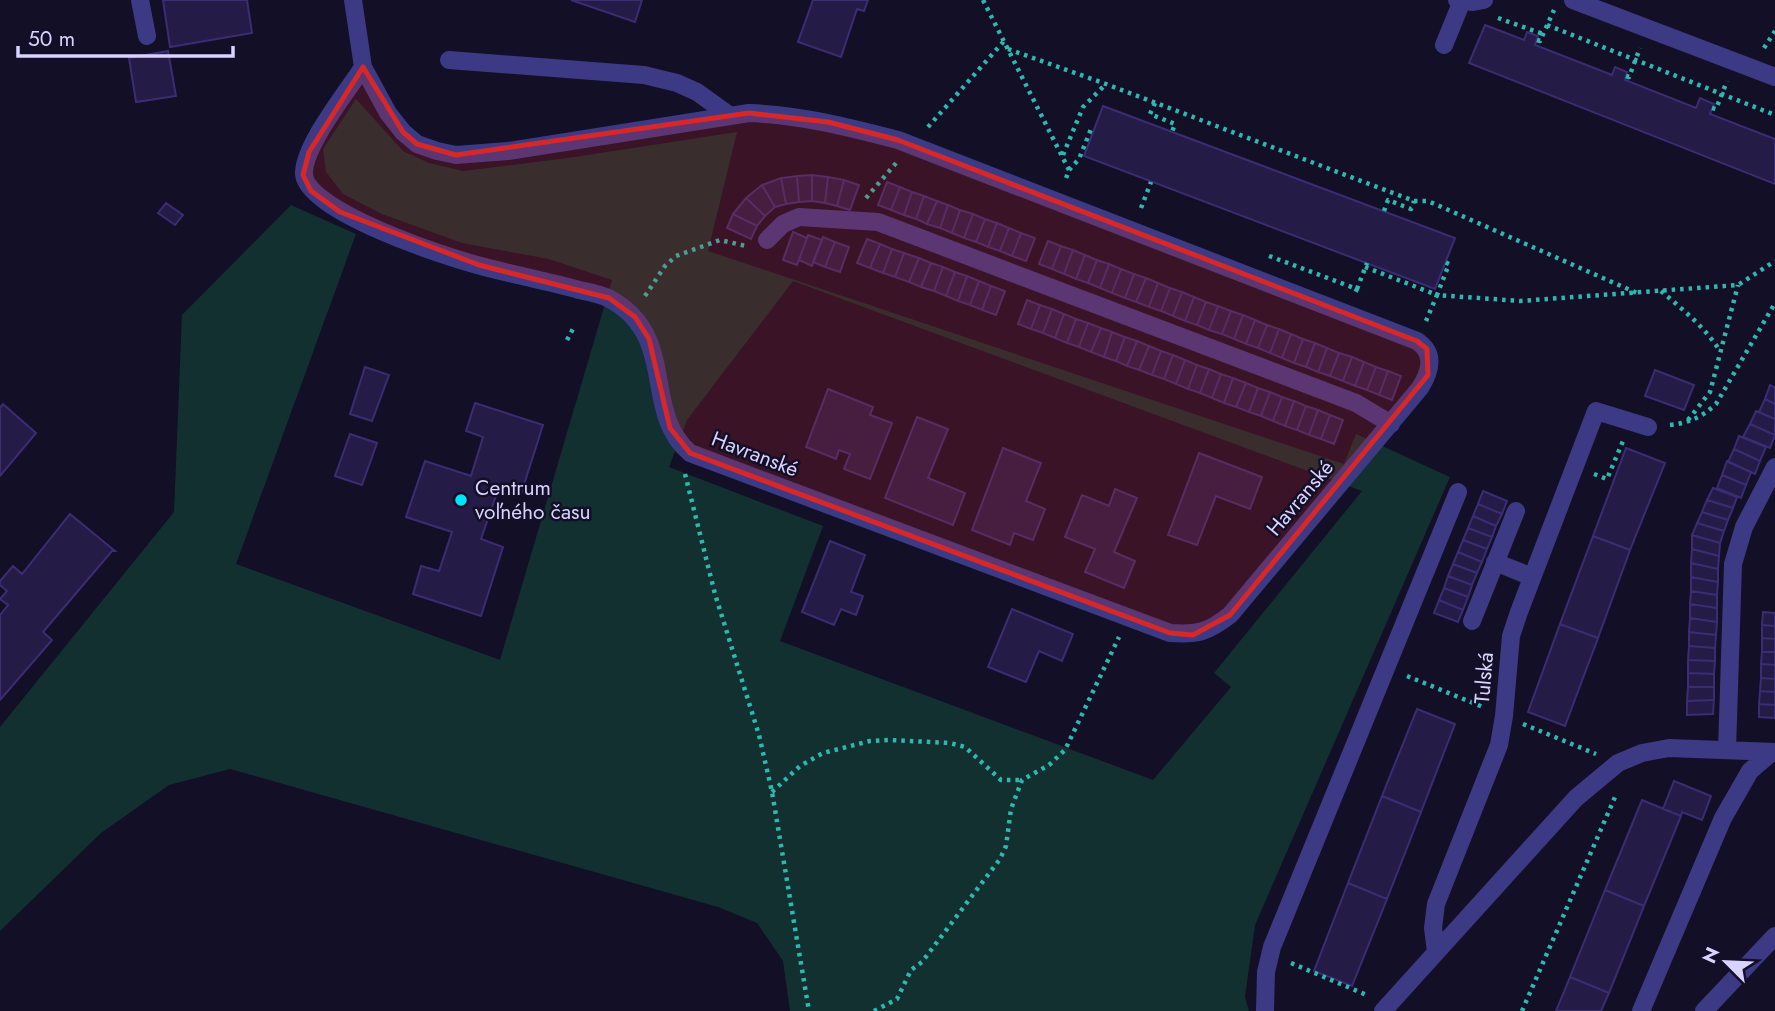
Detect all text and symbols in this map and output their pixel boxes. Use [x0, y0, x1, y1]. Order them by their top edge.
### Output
scale bar [18, 14, 233, 58]
text: 50 m [28, 24, 75, 54]
street label: Havranské [707, 424, 803, 484]
street label: Havranské [1259, 453, 1341, 542]
place label: Centrum voľného času [475, 473, 590, 527]
marker: Centrum voľného času [453, 492, 469, 508]
street label: Tulská [1467, 651, 1501, 705]
north arrow [1691, 927, 1761, 997]
text: N [1696, 943, 1726, 968]

